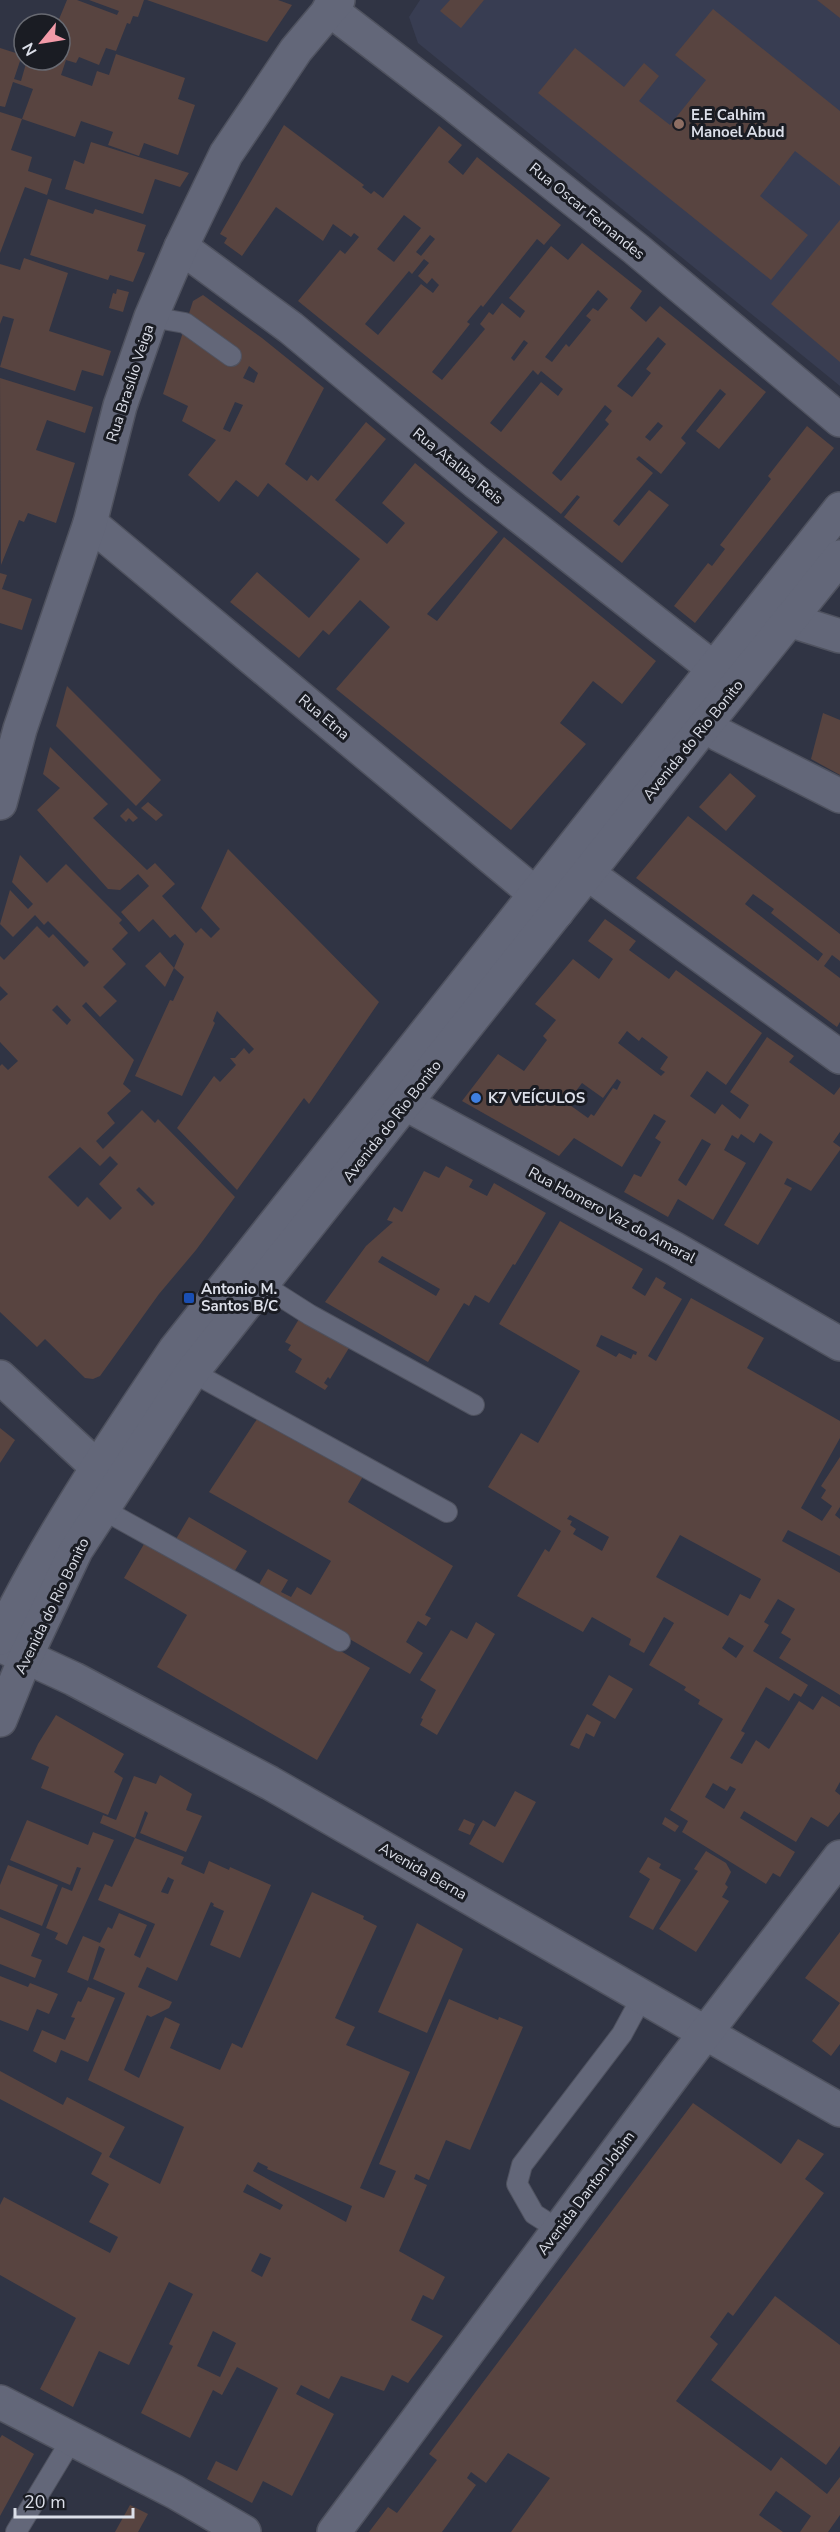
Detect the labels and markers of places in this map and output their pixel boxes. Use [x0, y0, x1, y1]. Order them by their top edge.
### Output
place label: E.E Calhim Manoel Abud [691, 105, 784, 142]
marker: E.E Calhim Manoel Abud [672, 117, 686, 131]
place label: K7 VEÍCULOS [488, 1088, 585, 1108]
marker: K7 VEÍCULOS [469, 1091, 483, 1105]
place label: Antonio M. Santos B/C [201, 1279, 278, 1316]
marker: Antonio M. Santos B/C [182, 1291, 196, 1305]

